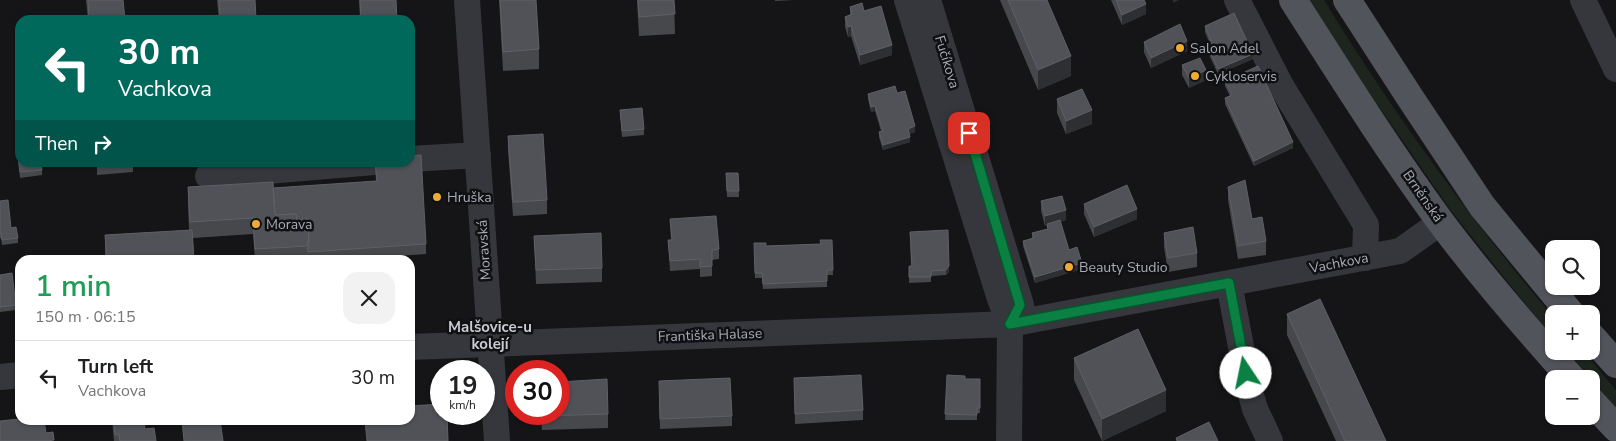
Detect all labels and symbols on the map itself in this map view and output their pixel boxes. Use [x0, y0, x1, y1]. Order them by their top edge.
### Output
street label: Fučíkova [930, 33, 964, 91]
place label: Salon Adel [1190, 39, 1260, 58]
marker: Salon Adel [1174, 42, 1186, 54]
place label: Cykloservis [1205, 67, 1277, 86]
marker: Cykloservis [1189, 70, 1201, 82]
pin [948, 112, 990, 154]
street label: Brněnská [1398, 166, 1448, 226]
place label: Hruška [447, 188, 492, 207]
marker: Hruška [431, 191, 443, 203]
place label: Morava [266, 215, 313, 234]
marker: Morava [250, 218, 262, 230]
street label: Moravská [472, 219, 496, 281]
street label: Vachkova [1307, 248, 1370, 278]
place label: Beauty Studio [1079, 258, 1168, 277]
marker: Beauty Studio [1063, 261, 1075, 273]
district label: Malšovice-u kolejí [448, 317, 532, 354]
street label: Františka Halase [657, 324, 763, 346]
position arrow [1219, 346, 1271, 398]
speed limit sign: 30 [505, 360, 570, 425]

